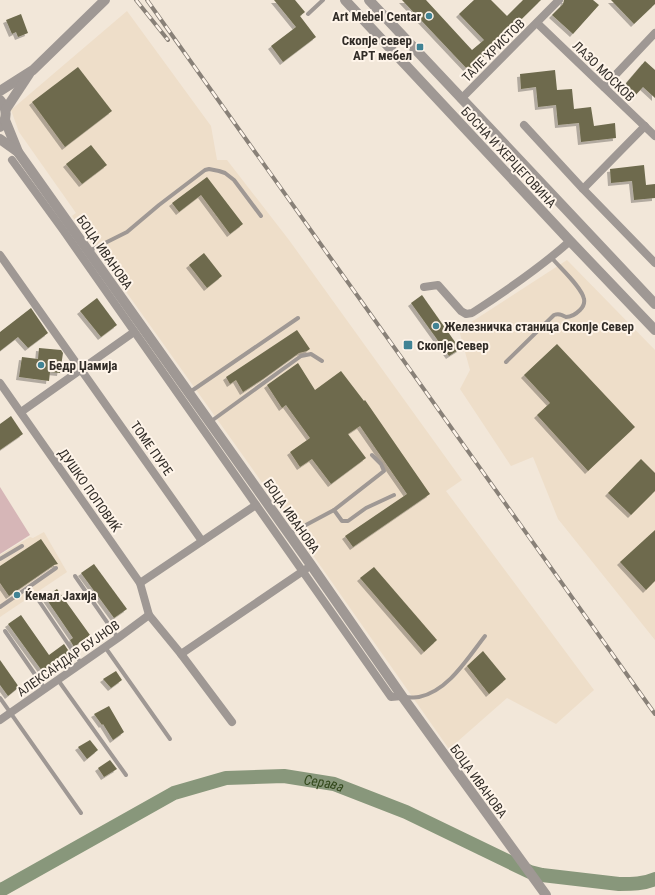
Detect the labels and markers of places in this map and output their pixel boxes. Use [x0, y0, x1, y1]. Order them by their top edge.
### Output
place label: Art Mebel Centar [332, 9, 422, 24]
marker: Art Mebel Centar [424, 11, 434, 21]
place label: Скопје север АРТ мебел [342, 33, 412, 63]
marker: Скопје север АРТ мебел [415, 42, 425, 52]
place label: Железничка станица Скопје Север [444, 319, 634, 334]
marker: Железничка станица Скопје Север [431, 321, 441, 331]
place label: Скопје Север [417, 338, 489, 353]
marker: Скопје Север [402, 339, 414, 351]
place label: Бедр Џамија [49, 358, 117, 373]
marker: Бедр Џамија [36, 360, 46, 370]
place label: Ќемал Јахија [25, 588, 97, 603]
marker: Ќемал Јахија [12, 590, 22, 600]

